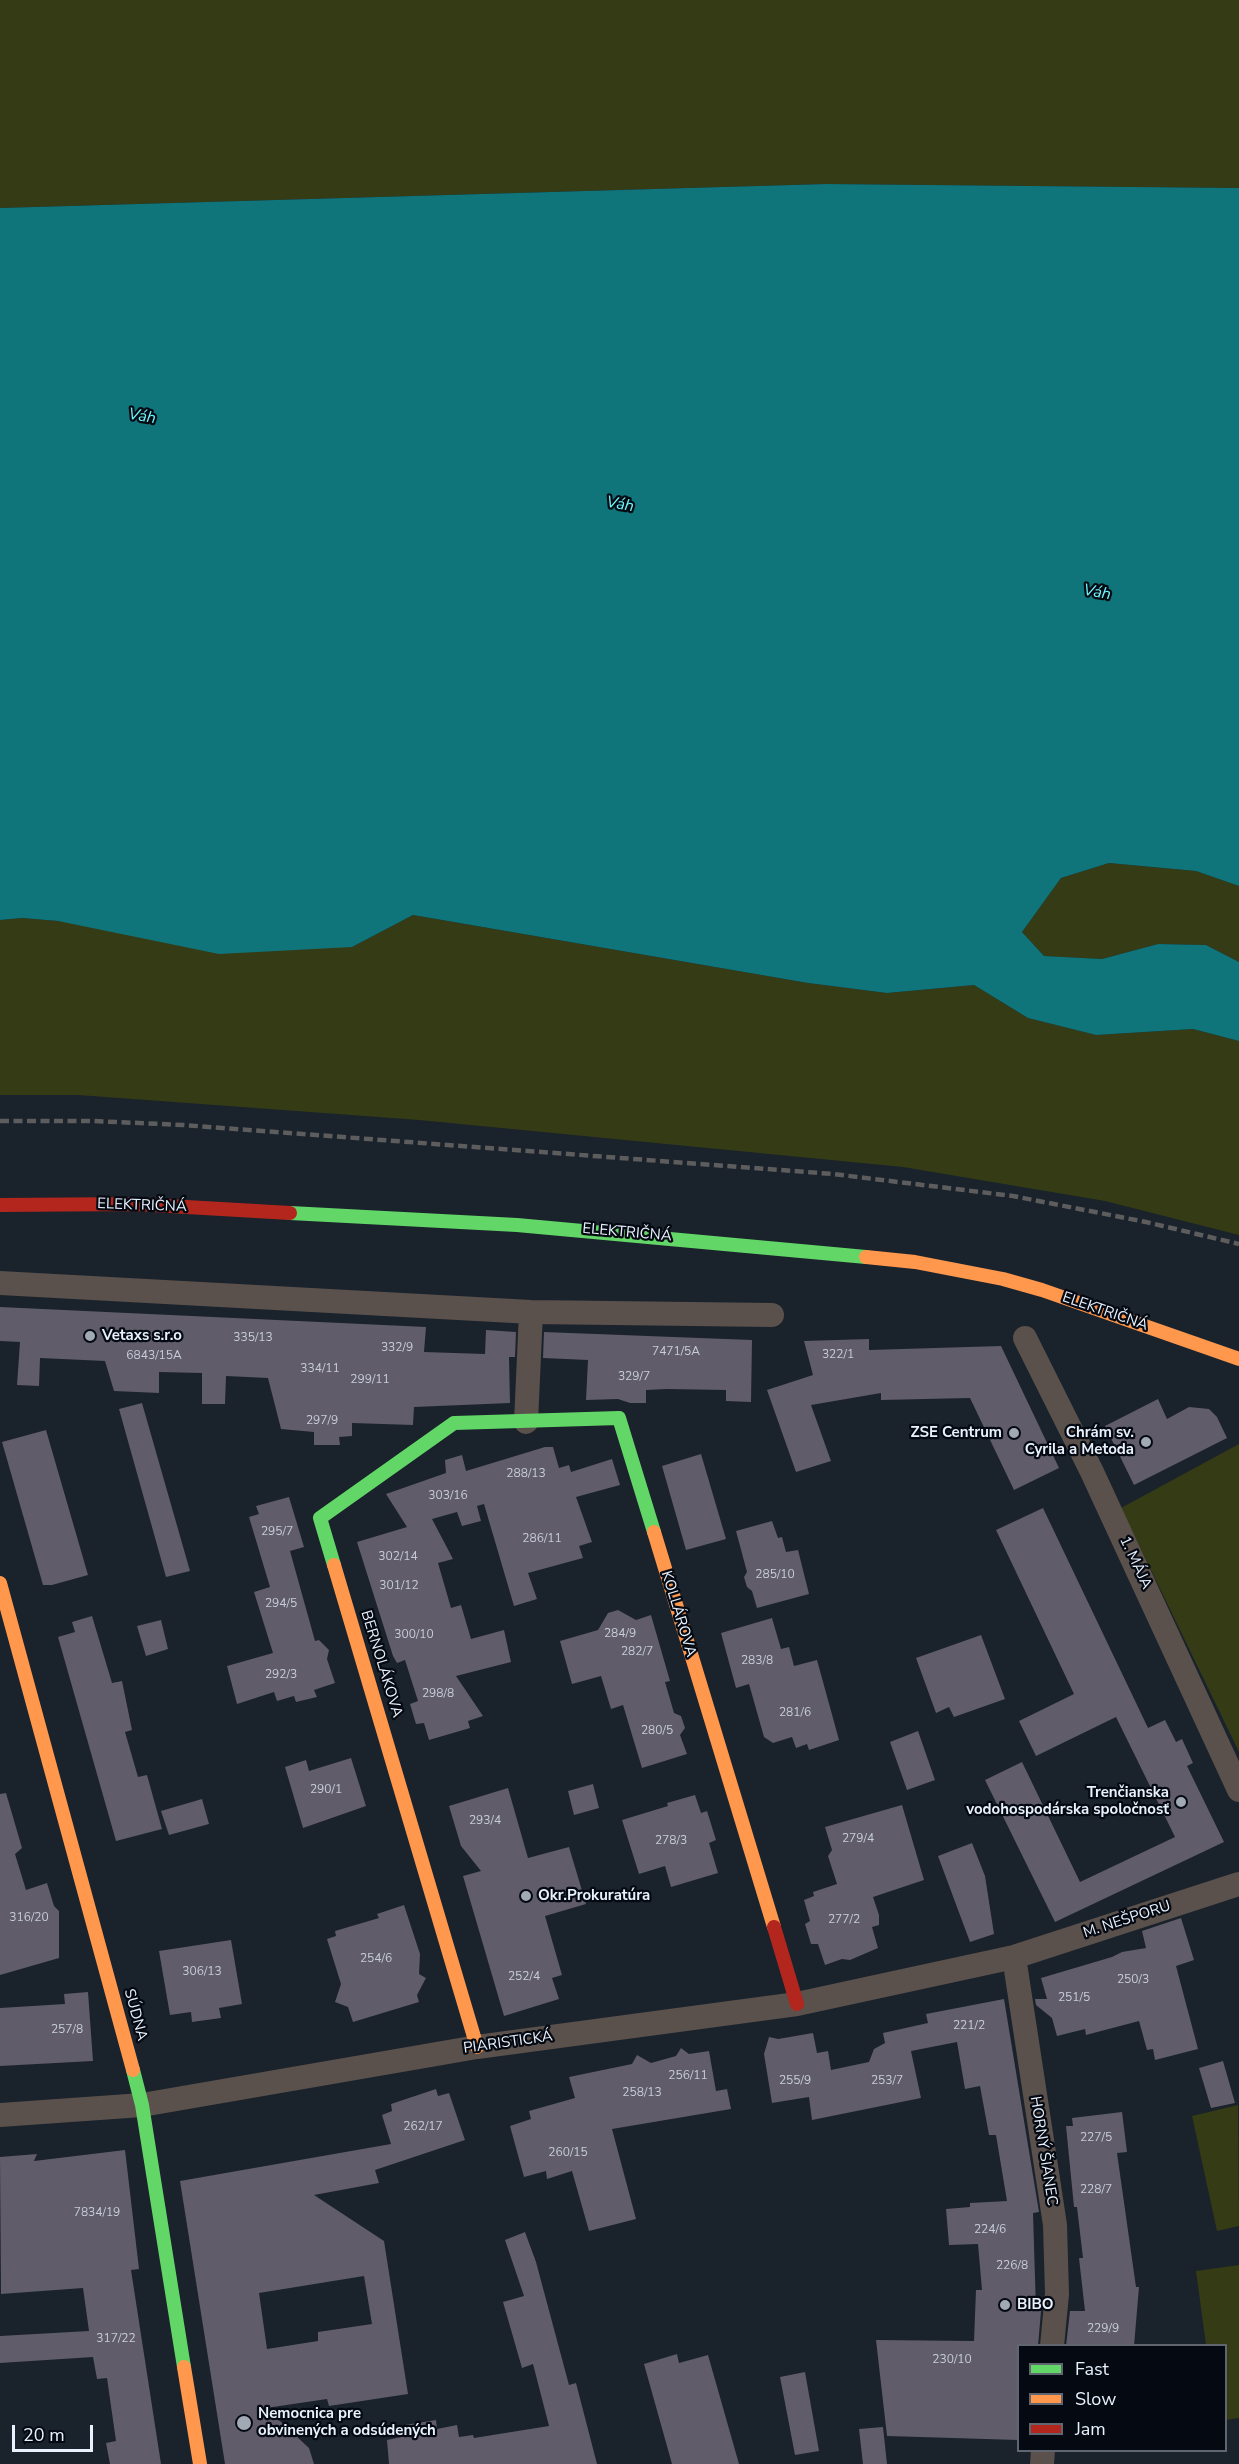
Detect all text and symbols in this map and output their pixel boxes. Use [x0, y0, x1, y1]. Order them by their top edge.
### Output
water label: Váh [127, 405, 157, 429]
water label: Váh [605, 493, 635, 517]
water label: Váh [1082, 581, 1112, 605]
street label: ELEKTRIČNÁ [97, 1195, 187, 1217]
street label: ELEKTRIČNÁ [582, 1220, 672, 1246]
street label: ELEKTRIČNÁ [1060, 1289, 1150, 1335]
place label: Vetaxs s.r.o [102, 1327, 182, 1345]
marker: Vetaxs s.r.o [83, 1329, 97, 1343]
house number: 335/13 [233, 1331, 273, 1345]
house number: 332/9 [381, 1341, 413, 1355]
house number: 7471/5A [652, 1345, 700, 1359]
house number: 322/1 [822, 1348, 854, 1362]
house number: 6843/15A [126, 1349, 182, 1363]
house number: 334/11 [300, 1362, 340, 1376]
house number: 329/7 [618, 1370, 650, 1384]
house number: 299/11 [350, 1373, 390, 1387]
house number: 297/9 [306, 1414, 338, 1428]
place label: ZSE Centrum [911, 1424, 1002, 1442]
place label: Chrám sv. Cyrila a Metoda [1025, 1424, 1134, 1459]
marker: ZSE Centrum [1007, 1426, 1021, 1440]
marker: Chrám sv. Cyrila a Metoda [1139, 1435, 1153, 1449]
house number: 288/13 [506, 1467, 546, 1481]
house number: 303/16 [428, 1489, 468, 1503]
house number: 295/7 [261, 1525, 293, 1539]
house number: 286/11 [522, 1532, 562, 1546]
street label: 1. MÁJA [1115, 1534, 1155, 1592]
house number: 302/14 [378, 1550, 418, 1564]
house number: 285/10 [755, 1568, 795, 1582]
street label: KOLLÁROVA [656, 1569, 700, 1659]
house number: 301/12 [379, 1579, 419, 1593]
house number: 294/5 [265, 1597, 297, 1611]
street label: BERNOLÁKOVA [356, 1608, 406, 1720]
house number: 284/9 [604, 1627, 636, 1641]
house number: 300/10 [394, 1628, 434, 1642]
house number: 282/7 [621, 1645, 653, 1659]
house number: 283/8 [741, 1654, 773, 1668]
house number: 292/3 [265, 1668, 297, 1682]
house number: 298/8 [422, 1687, 454, 1701]
house number: 281/6 [779, 1706, 811, 1720]
house number: 280/5 [641, 1724, 673, 1738]
house number: 290/1 [310, 1783, 342, 1797]
place label: Trenčianska vodohospodárska spoločnosť [966, 1784, 1169, 1819]
marker: Trenčianska vodohospodárska spoločnosť [1174, 1795, 1188, 1809]
house number: 293/4 [469, 1814, 501, 1828]
house number: 279/4 [842, 1832, 874, 1846]
house number: 278/3 [655, 1834, 687, 1848]
place label: Okr.Prokuratúra [538, 1887, 650, 1905]
marker: Okr.Prokuratúra [519, 1889, 533, 1903]
street label: M. NEŠPORU [1081, 1897, 1173, 1943]
house number: 316/20 [9, 1911, 49, 1925]
house number: 277/2 [828, 1913, 860, 1927]
house number: 254/6 [360, 1952, 392, 1966]
house number: 306/13 [182, 1965, 222, 1979]
house number: 252/4 [508, 1970, 540, 1984]
house number: 250/3 [1117, 1973, 1149, 1987]
street label: SÚDNA [119, 1987, 151, 2043]
house number: 251/5 [1058, 1991, 1090, 2005]
house number: 221/2 [953, 2019, 985, 2033]
house number: 257/8 [51, 2023, 83, 2037]
street label: PIARISTICKÁ [462, 2028, 554, 2058]
house number: 256/11 [668, 2069, 708, 2083]
house number: 255/9 [779, 2074, 811, 2088]
house number: 253/7 [871, 2074, 903, 2088]
house number: 258/13 [622, 2086, 662, 2100]
street label: HORNÝ ŠIANEC [1025, 2095, 1061, 2207]
house number: 262/17 [403, 2120, 443, 2134]
house number: 227/5 [1080, 2131, 1112, 2145]
house number: 260/15 [548, 2146, 588, 2160]
house number: 228/7 [1080, 2183, 1112, 2197]
house number: 7834/19 [74, 2206, 120, 2220]
house number: 224/6 [974, 2223, 1006, 2237]
house number: 226/8 [996, 2259, 1028, 2273]
place label: BIBO [1017, 2296, 1054, 2314]
marker: BIBO [998, 2298, 1012, 2312]
house number: 229/9 [1087, 2322, 1119, 2336]
house number: 317/22 [96, 2332, 136, 2346]
legend [1017, 2344, 1227, 2452]
house number: 230/10 [932, 2353, 972, 2367]
text: Fast [1075, 2357, 1109, 2381]
text: Slow [1075, 2387, 1116, 2411]
place label: Nemocnica pre obvinených a odsúdených [258, 2405, 436, 2440]
scale bar [15, 2413, 96, 2451]
marker: Nemocnica pre obvinených a odsúdených [235, 2414, 253, 2432]
text: Jam [1075, 2417, 1106, 2441]
text: 20 m [23, 2423, 65, 2447]

